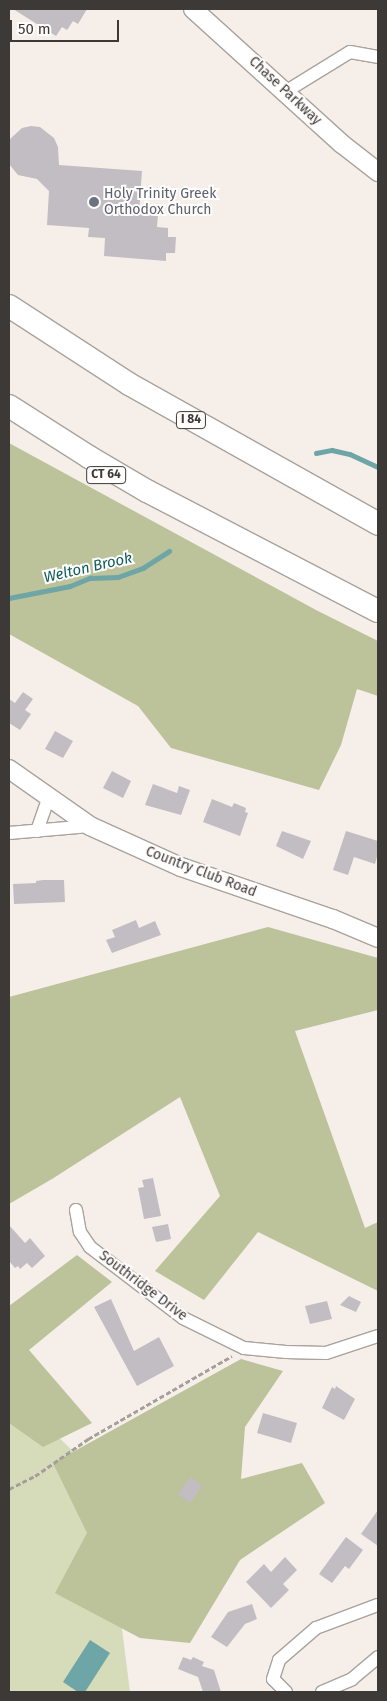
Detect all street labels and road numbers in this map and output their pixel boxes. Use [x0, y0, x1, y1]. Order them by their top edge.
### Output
street label: Chase Parkway [245, 53, 325, 129]
road number: I 84 [175, 410, 207, 430]
road number: CT 64 [86, 466, 126, 484]
street label: Country Club Road [143, 843, 259, 901]
street label: Southridge Drive [96, 1247, 190, 1325]

